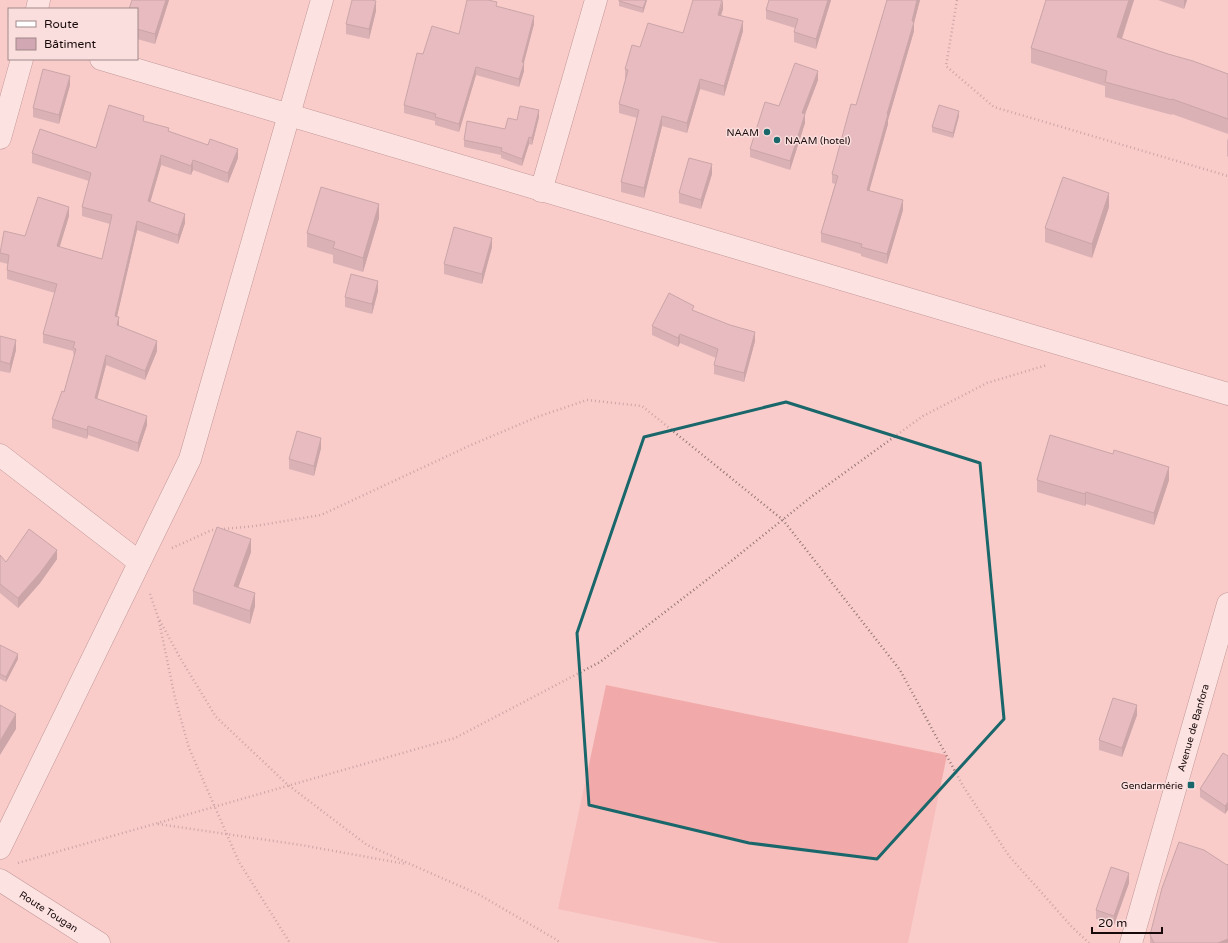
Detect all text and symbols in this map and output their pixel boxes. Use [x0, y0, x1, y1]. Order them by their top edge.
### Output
legend [8, 8, 138, 60]
text: Route [44, 17, 79, 31]
text: Bâtiment [44, 37, 96, 51]
place label: NAAM [727, 127, 759, 139]
marker: NAAM [762, 127, 772, 137]
marker: NAAM (hotel) [772, 135, 782, 145]
place label: NAAM (hotel) [785, 135, 850, 147]
street label: Avenue de Banfora [1175, 683, 1212, 773]
place label: Gendarmérie [1121, 780, 1183, 792]
marker: Gendarmérie [1186, 780, 1196, 790]
street label: Route Tougan [17, 889, 80, 935]
scale bar [1092, 909, 1162, 935]
text: 20 m [1098, 916, 1127, 930]

